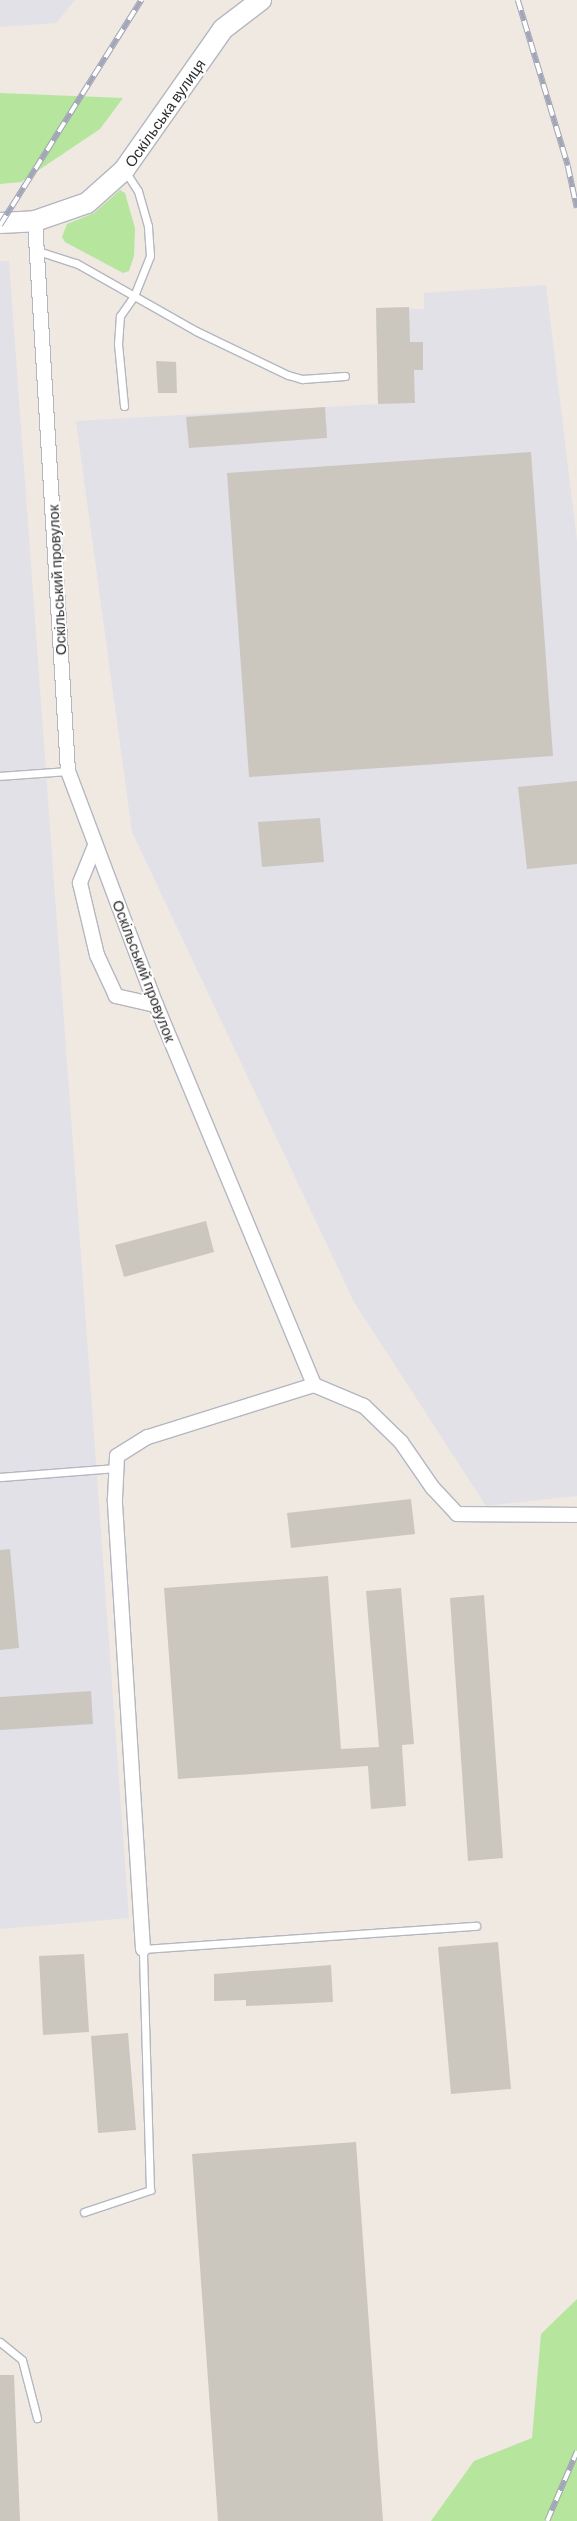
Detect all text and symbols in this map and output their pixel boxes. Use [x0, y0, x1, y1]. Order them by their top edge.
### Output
street label: Оскільська вулиця [121, 55, 209, 171]
street label: Оскільський провулок [44, 504, 70, 656]
street label: Оскільський провулок [109, 897, 179, 1045]

